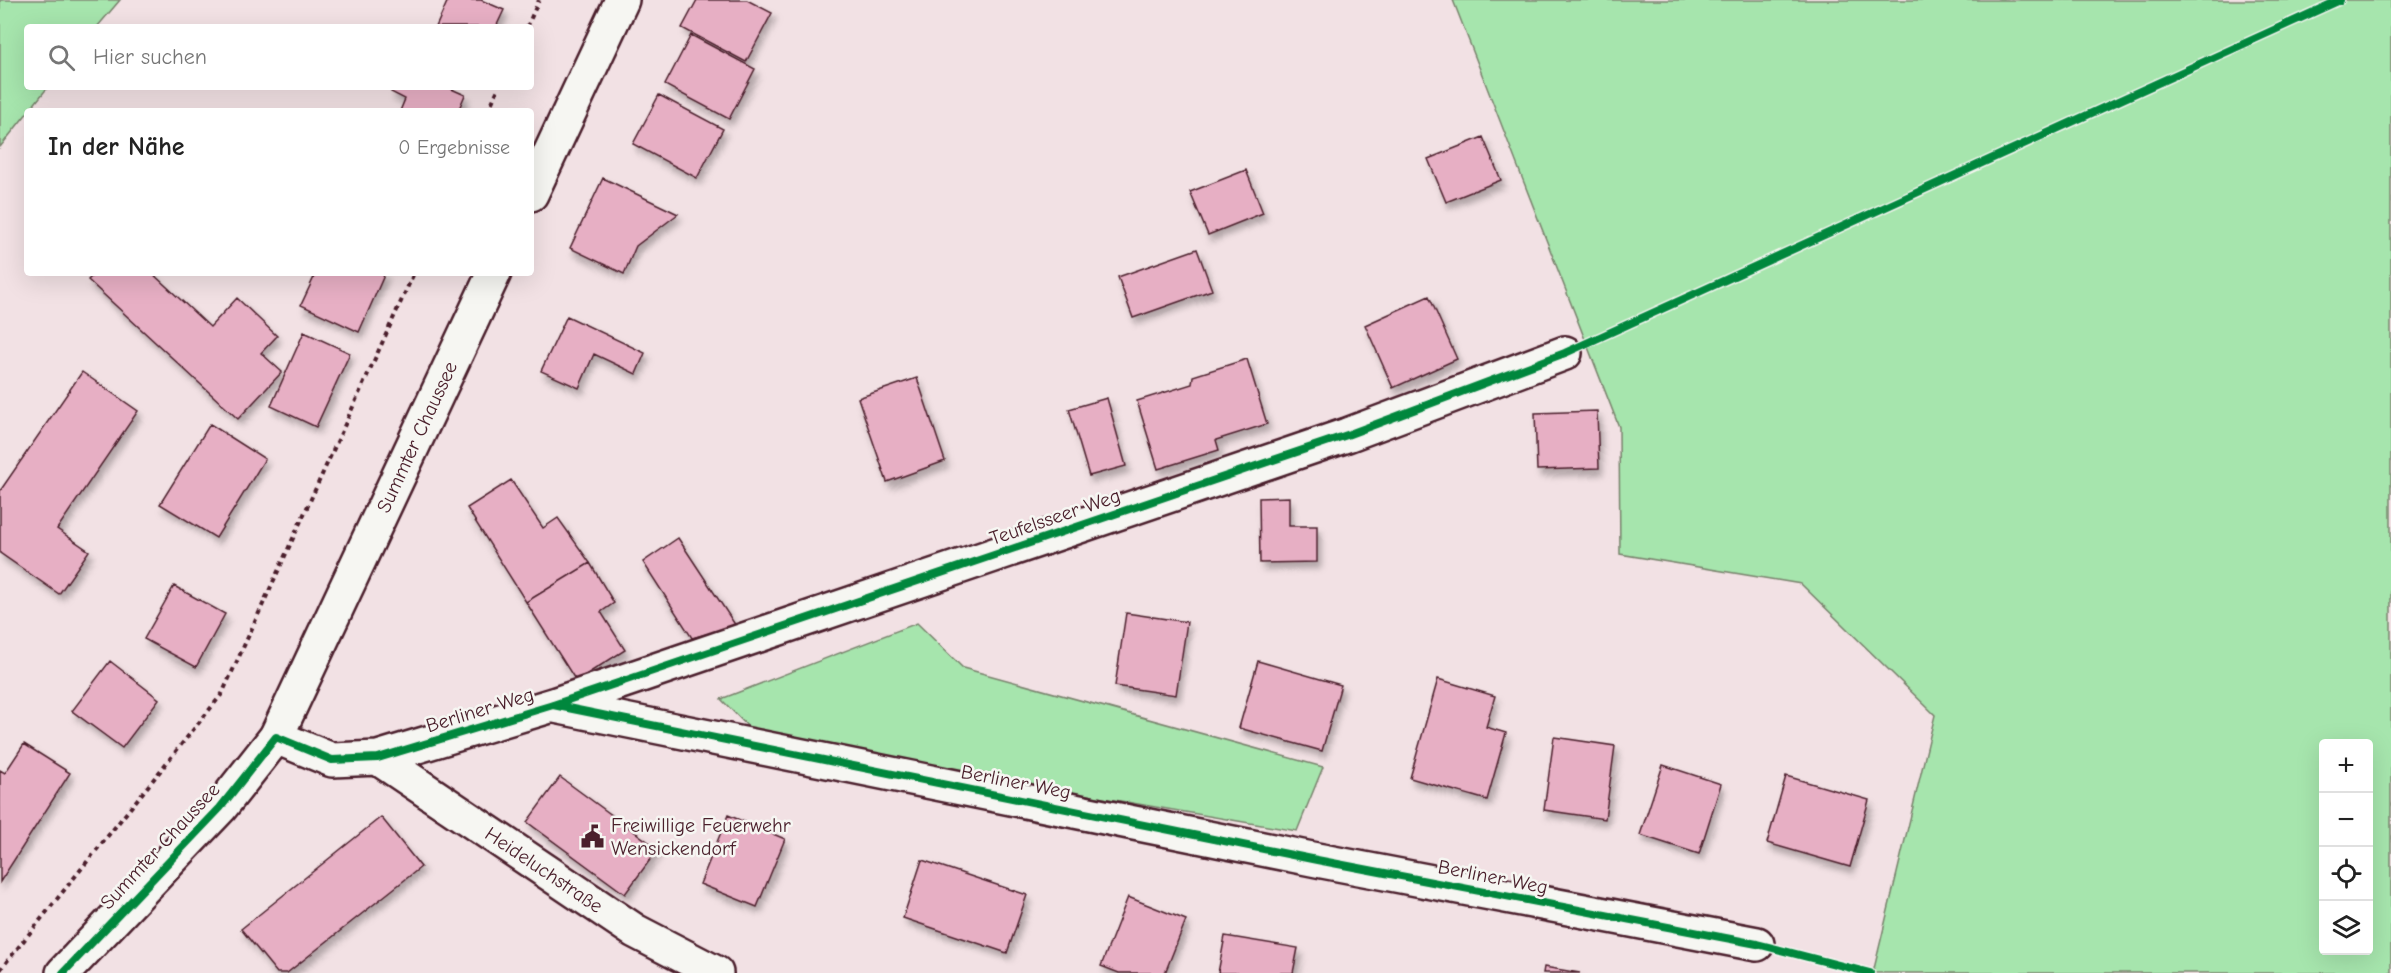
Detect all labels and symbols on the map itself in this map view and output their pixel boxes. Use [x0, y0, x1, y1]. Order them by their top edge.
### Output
street label: Summter Chaussee [372, 358, 462, 516]
street label: Teufelsseer Weg [987, 484, 1123, 550]
street label: Berliner Weg [423, 683, 537, 737]
street label: Berliner Weg [959, 760, 1073, 804]
street label: Summter Chaussee [96, 778, 224, 914]
place label: Freiwillige Feuerwehr Wensickendorf [611, 814, 791, 860]
street label: Heideluchstraße [481, 822, 607, 918]
public building icon: Freiwillige Feuerwehr Wensickendorf [580, 823, 606, 849]
street label: Berliner Weg [1436, 855, 1550, 899]

